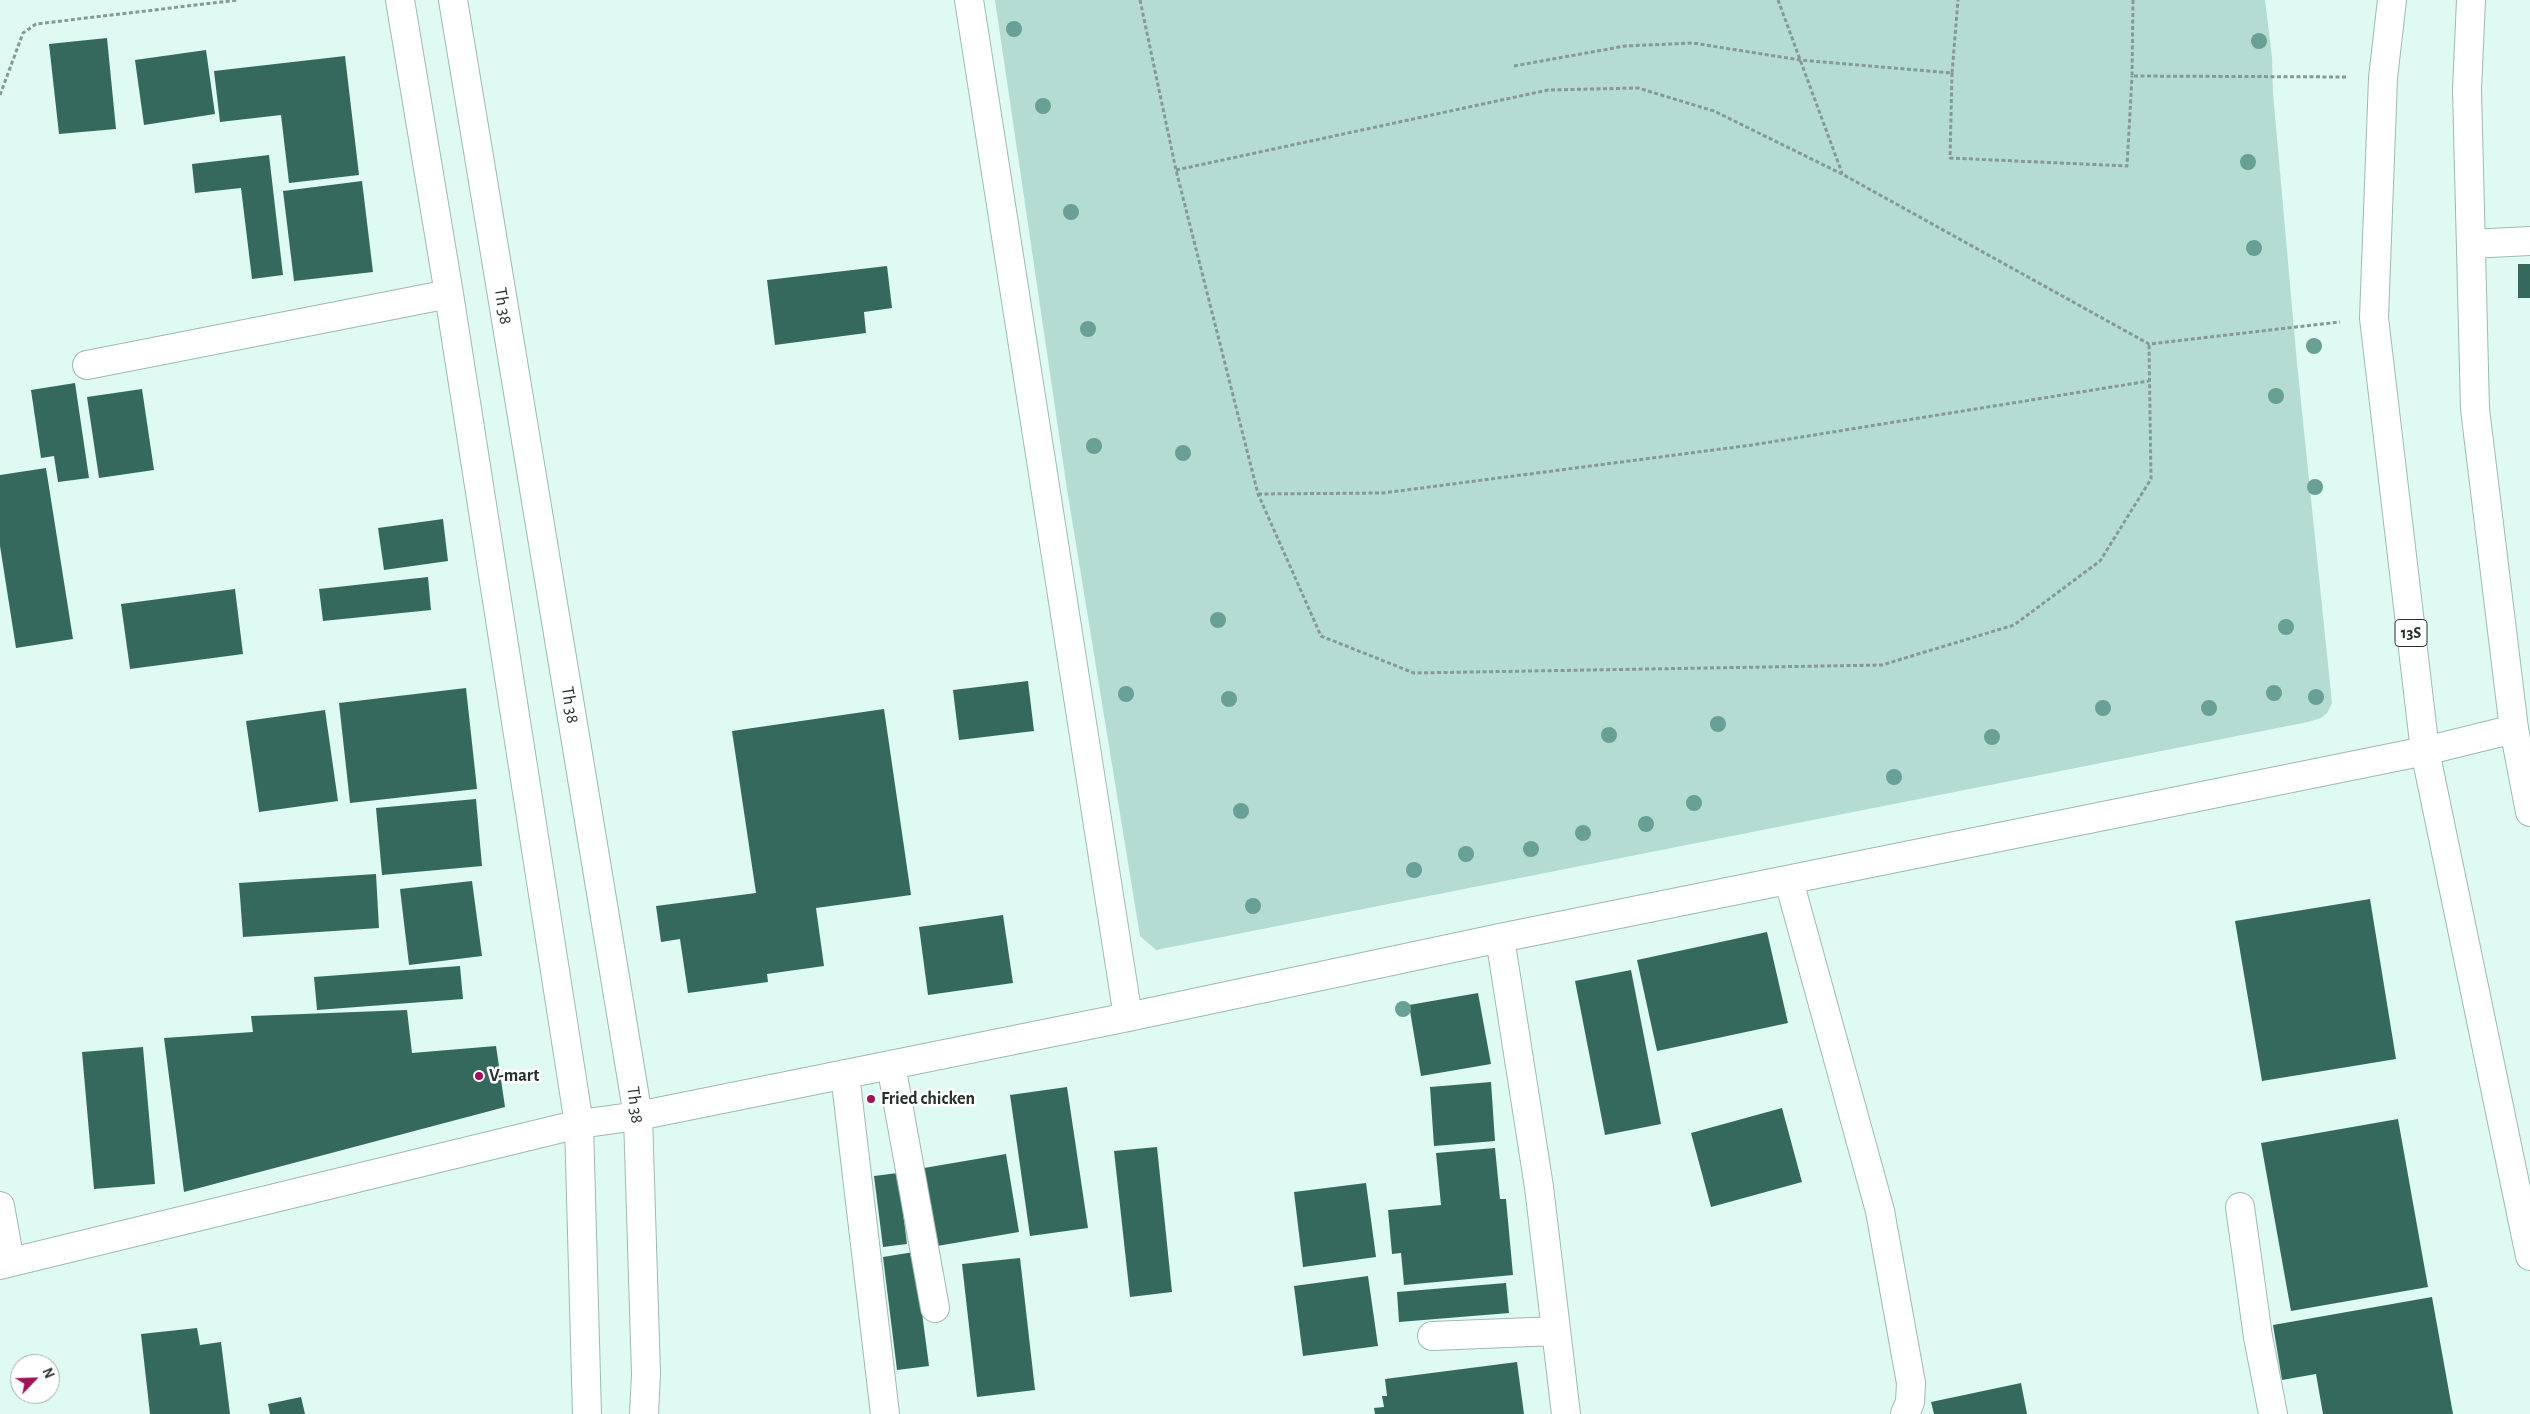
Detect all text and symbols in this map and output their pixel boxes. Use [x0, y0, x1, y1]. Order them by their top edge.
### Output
street label: Th 38 [489, 286, 517, 326]
road number: 13S [2395, 620, 2427, 646]
street label: Th 38 [556, 685, 584, 725]
place label: V-mart [489, 1065, 539, 1087]
marker: V-mart [473, 1070, 485, 1082]
street label: Th 38 [622, 1085, 648, 1125]
place label: Fried chicken [881, 1088, 975, 1110]
marker: Fried chicken [865, 1093, 877, 1105]
north arrow [10, 1354, 60, 1404]
text: N [39, 1366, 56, 1381]

